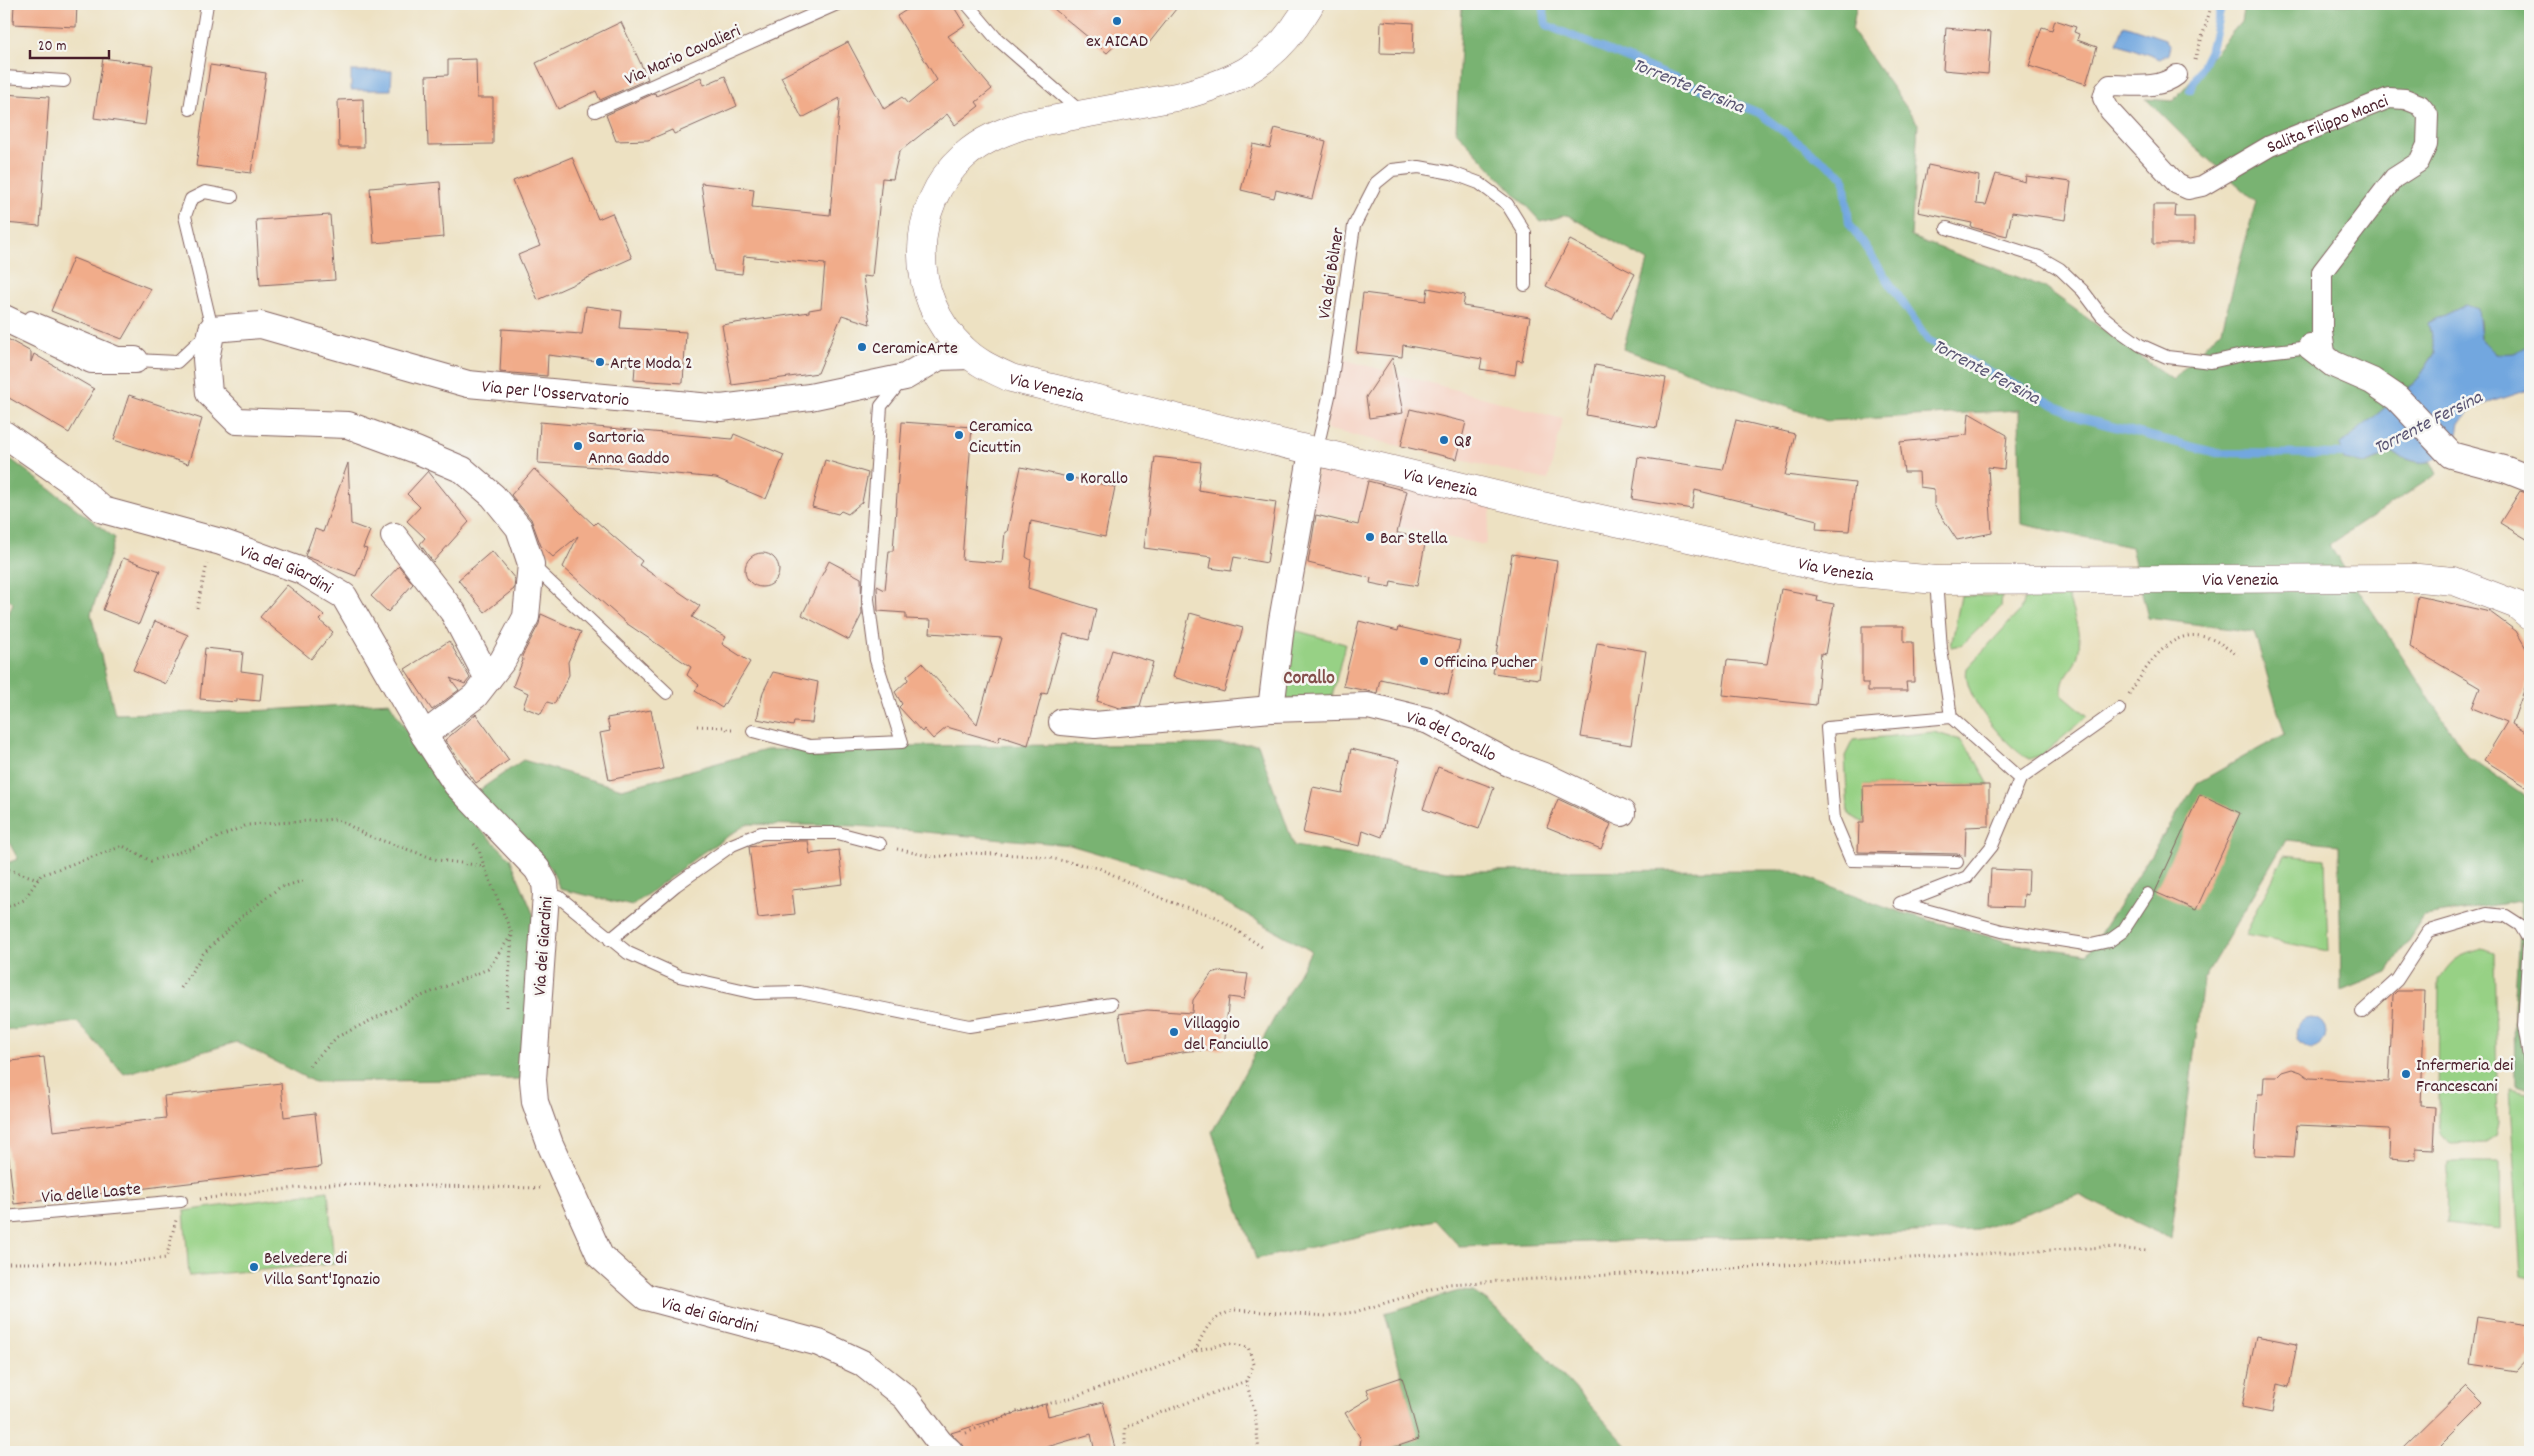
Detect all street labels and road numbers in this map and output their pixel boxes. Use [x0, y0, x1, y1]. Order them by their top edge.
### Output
street label: Via Mario Cavalieri [621, 20, 745, 93]
street label: Salita Filippo Manci [2264, 90, 2392, 161]
street label: Via dei Bòlner [1313, 226, 1352, 321]
street label: Via Venezia [1006, 368, 1087, 410]
street label: Via per l'Osservatorio [480, 375, 630, 414]
street label: Via Venezia [1400, 463, 1480, 505]
street label: Via dei Giardini [236, 540, 337, 601]
street label: Via Venezia [1795, 552, 1875, 589]
street label: Via Venezia [2202, 569, 2279, 594]
street label: Via del Corallo [1403, 706, 1500, 769]
street label: Via dei Giardini [529, 896, 560, 997]
street label: Via delle Laste [41, 1178, 142, 1211]
street label: Via dei Giardini [658, 1292, 760, 1341]

